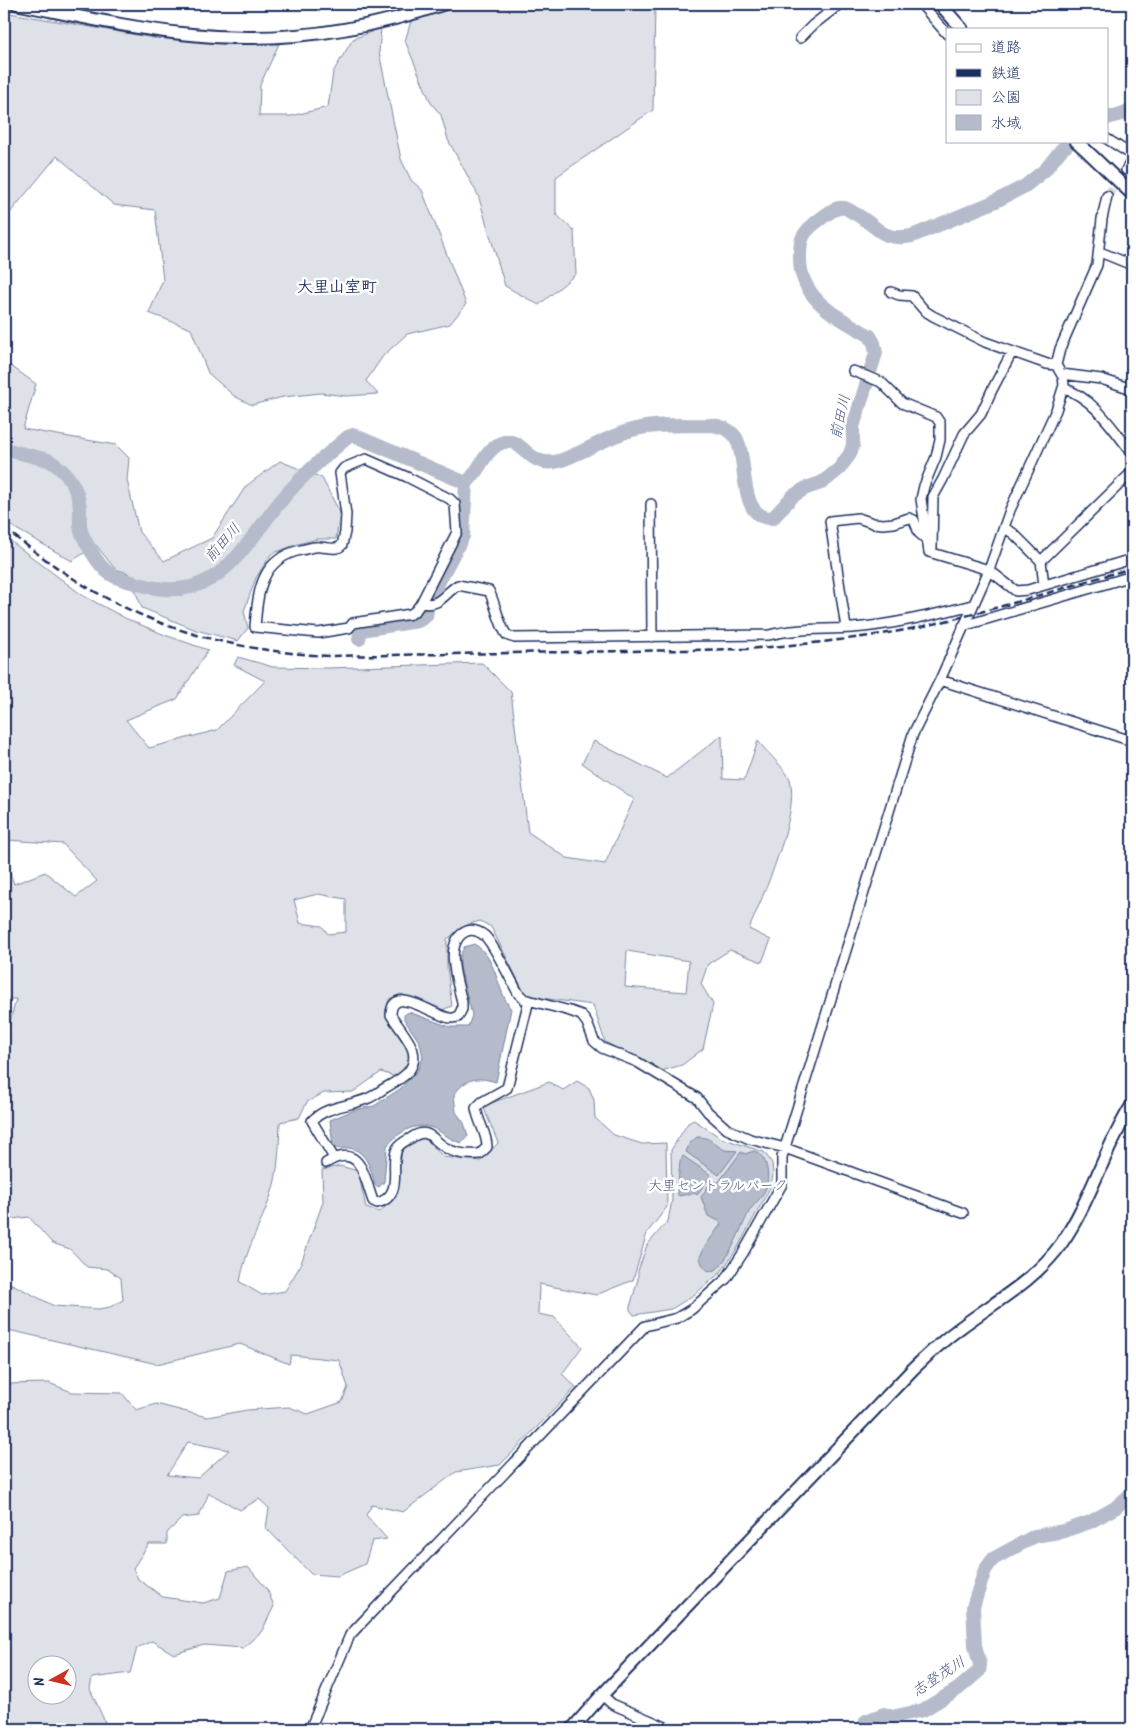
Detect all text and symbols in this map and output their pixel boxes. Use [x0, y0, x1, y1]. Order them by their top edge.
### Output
legend [946, 28, 1108, 142]
text: 道路 [991, 36, 1021, 60]
text: 鉄道 [991, 62, 1021, 86]
text: 公園 [991, 86, 1021, 110]
text: 水域 [991, 112, 1021, 136]
district label: 大里山室町 [297, 275, 377, 300]
water label: 前田川 [824, 392, 858, 442]
water label: 前田川 [199, 518, 247, 568]
park label: 大里セントラルパーク [648, 1175, 788, 1197]
water label: 志登茂川 [907, 1651, 971, 1703]
north arrow [28, 1656, 78, 1706]
text: N [29, 1676, 52, 1688]

